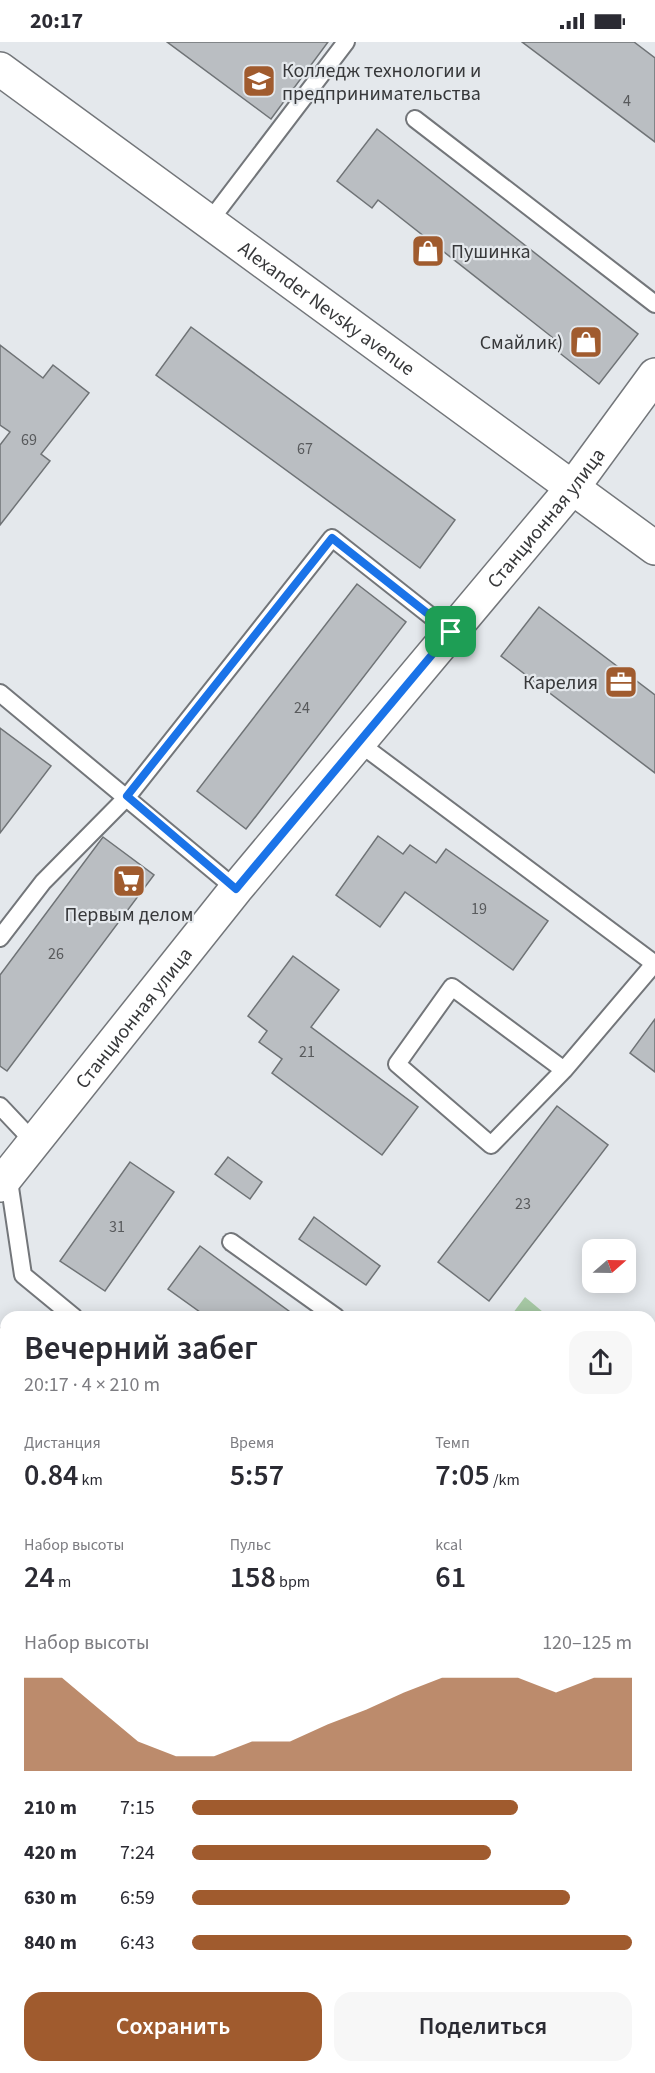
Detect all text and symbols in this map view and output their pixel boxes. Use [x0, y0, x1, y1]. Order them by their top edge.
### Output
text: 20:17 [30, 5, 83, 37]
place label: Колледж технологии и предпринимательства [282, 57, 481, 108]
school or university icon: Колледж технологии и предпринимательства [241, 63, 277, 99]
house number: 4 [623, 90, 631, 112]
shop icon: Пушинка [410, 233, 446, 269]
street label: Alexander Nevsky avenue [232, 235, 420, 383]
place label: Пушинка [451, 238, 531, 266]
shop icon: Смайлик) [568, 324, 604, 360]
place label: Смайлик) [480, 329, 563, 357]
house number: 69 [21, 429, 37, 451]
house number: 67 [297, 438, 313, 460]
street label: Станционная улица [481, 442, 612, 595]
pin [425, 606, 476, 657]
icon: arrive [434, 615, 467, 648]
office icon: Карелия [603, 664, 639, 700]
place label: Карелия [523, 669, 598, 697]
house number: 24 [294, 697, 310, 719]
supermarket icon: Первым делом [111, 863, 147, 899]
house number: 19 [471, 898, 487, 920]
place label: Первым делом [65, 901, 193, 929]
street label: Станционная улица [69, 942, 199, 1095]
house number: 26 [48, 943, 64, 965]
house number: 21 [299, 1041, 315, 1063]
house number: 23 [515, 1193, 531, 1215]
house number: 31 [109, 1216, 125, 1238]
north arrow [582, 1239, 636, 1293]
map controls [582, 1239, 636, 1293]
text: Вечерний забег [24, 1325, 258, 1372]
button: share [569, 1331, 632, 1394]
text: 20:17 · 4 × 210 m [24, 1371, 160, 1399]
text: Дистанция [24, 1432, 101, 1454]
text: Время [230, 1432, 274, 1454]
text: Темп [435, 1432, 470, 1454]
text: 0.84 [24, 1454, 78, 1497]
text: 5:57 [230, 1454, 284, 1497]
text: 7:05 [435, 1454, 490, 1497]
text: km [78, 1469, 103, 1491]
text: /km [490, 1469, 520, 1491]
text: Набор высоты [24, 1534, 124, 1556]
text: Пульс [230, 1534, 271, 1556]
text: kcal [435, 1534, 462, 1556]
text: 24 [24, 1556, 55, 1599]
text: 158 [230, 1556, 276, 1599]
text: 61 [435, 1556, 466, 1599]
text: m [55, 1571, 71, 1593]
text: bpm [276, 1571, 310, 1593]
text: Набор высоты [24, 1629, 149, 1657]
text: 120–125 m [542, 1629, 632, 1657]
text: 210 m [24, 1794, 77, 1822]
text: 7:15 [120, 1794, 155, 1822]
text: 420 m [24, 1839, 77, 1867]
text: 7:24 [120, 1839, 155, 1867]
text: 630 m [24, 1884, 77, 1912]
text: 6:59 [120, 1884, 155, 1912]
text: 840 m [24, 1929, 77, 1957]
text: 6:43 [120, 1929, 155, 1957]
button: Сохранить [24, 1992, 322, 2061]
button: Поделиться [334, 1992, 632, 2061]

